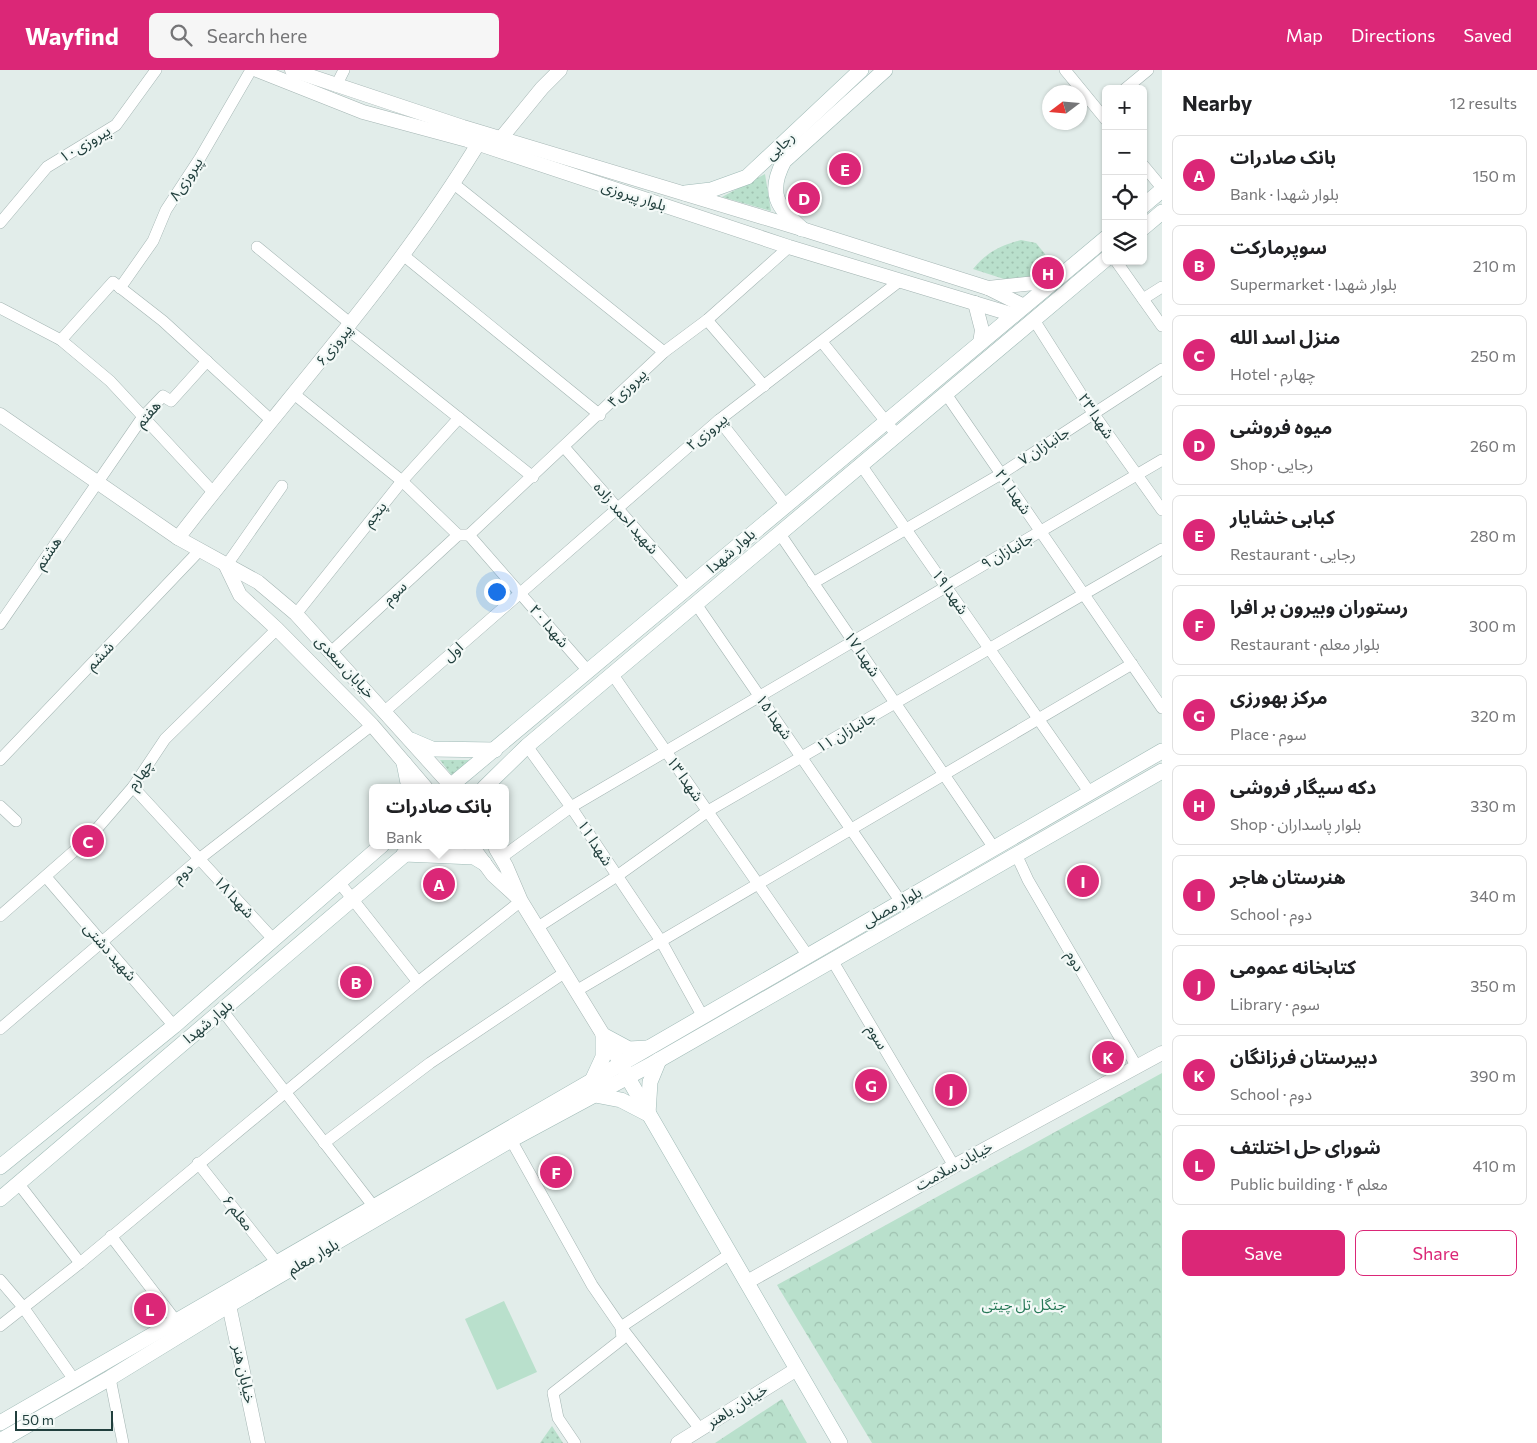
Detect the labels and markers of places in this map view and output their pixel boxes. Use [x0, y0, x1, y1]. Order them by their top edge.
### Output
pin: E [829, 150, 861, 188]
pin: D [788, 179, 820, 217]
pin: H [1032, 254, 1064, 292]
pin: C [72, 822, 104, 860]
pin: I [1067, 862, 1099, 900]
pin: A [423, 865, 455, 903]
pin: B [340, 963, 372, 1001]
pin: K [1092, 1038, 1124, 1076]
pin: G [855, 1066, 887, 1104]
pin: J [935, 1071, 967, 1109]
pin: F [540, 1153, 572, 1191]
pin: L [134, 1290, 166, 1328]

